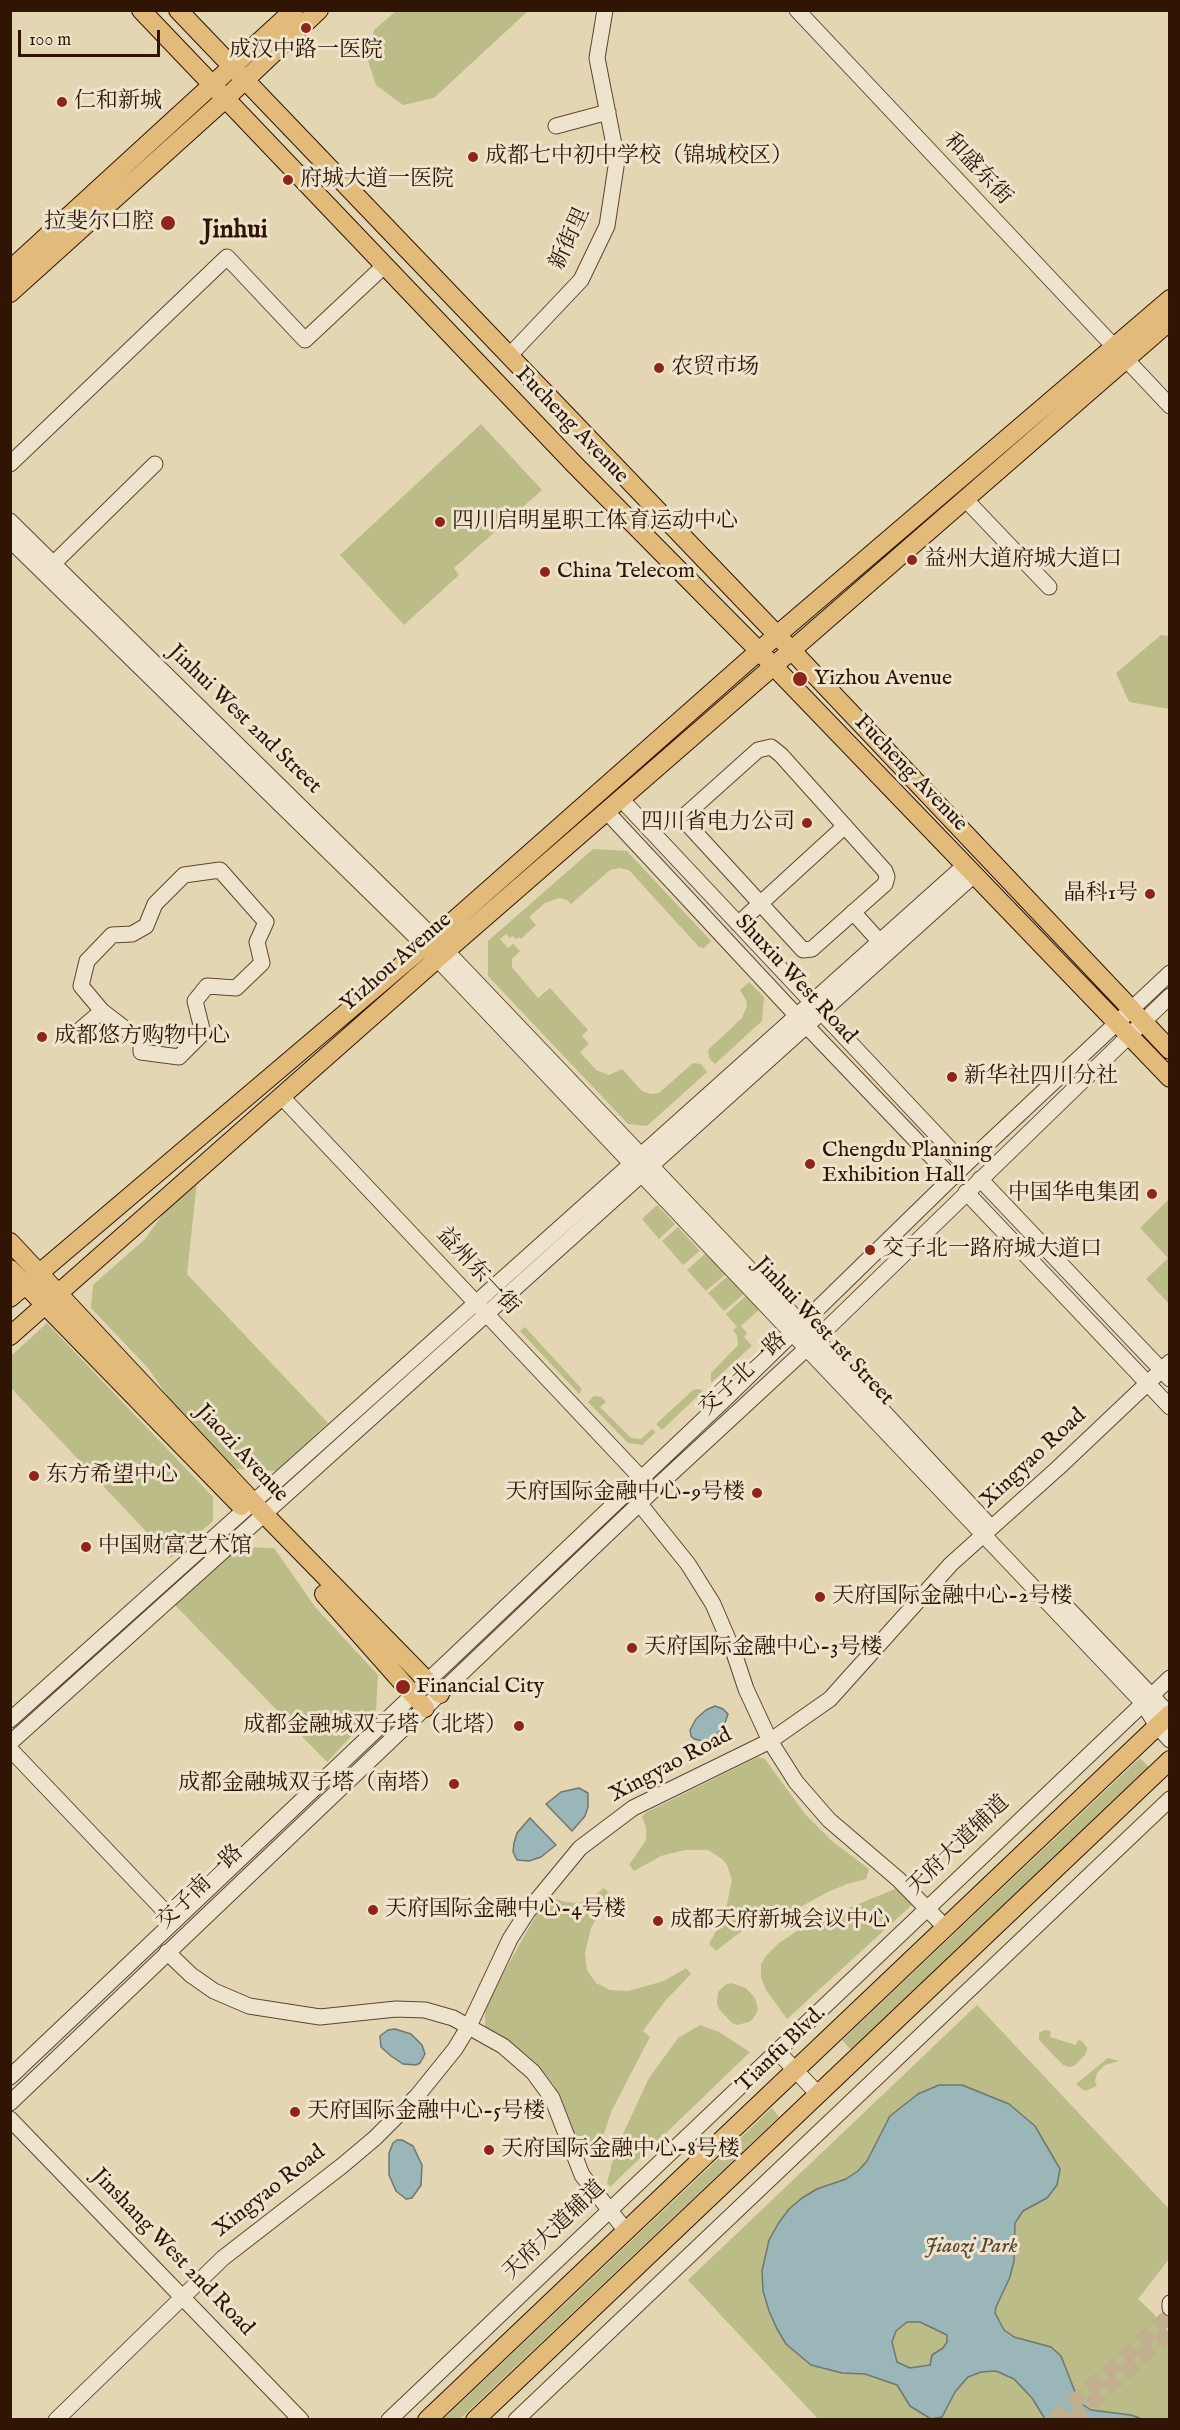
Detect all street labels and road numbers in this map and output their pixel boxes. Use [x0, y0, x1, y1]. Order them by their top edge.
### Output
street label: 和盛东街 [937, 129, 1017, 211]
street label: 新街里 [545, 204, 597, 274]
street label: Fucheng Avenue [509, 362, 633, 490]
street label: Jinhui West 2nd Street [162, 640, 326, 800]
street label: Fucheng Avenue [848, 710, 972, 838]
street label: Yizhou Avenue [336, 908, 458, 1018]
street label: Shuxiu West Road [728, 910, 862, 1050]
street label: 益州东一街 [430, 1223, 524, 1321]
street label: Jinhui West 1st Street [748, 1252, 898, 1412]
street label: 交子北一路 [695, 1328, 793, 1422]
street label: Jiaozi Avenue [189, 1400, 293, 1508]
street label: Xingyao Road [976, 1403, 1092, 1515]
street label: Xingyao Road [605, 1723, 737, 1809]
street label: 天府大道辅道 [902, 1791, 1016, 1901]
street label: 交子南一路 [152, 1840, 250, 1936]
street label: Tianfu Blvd. [732, 2001, 832, 2099]
street label: Xingyao Road [209, 2140, 331, 2244]
street label: Jinshang West 2nd Road [85, 2164, 259, 2342]
street label: 天府大道辅道 [498, 2176, 612, 2286]

